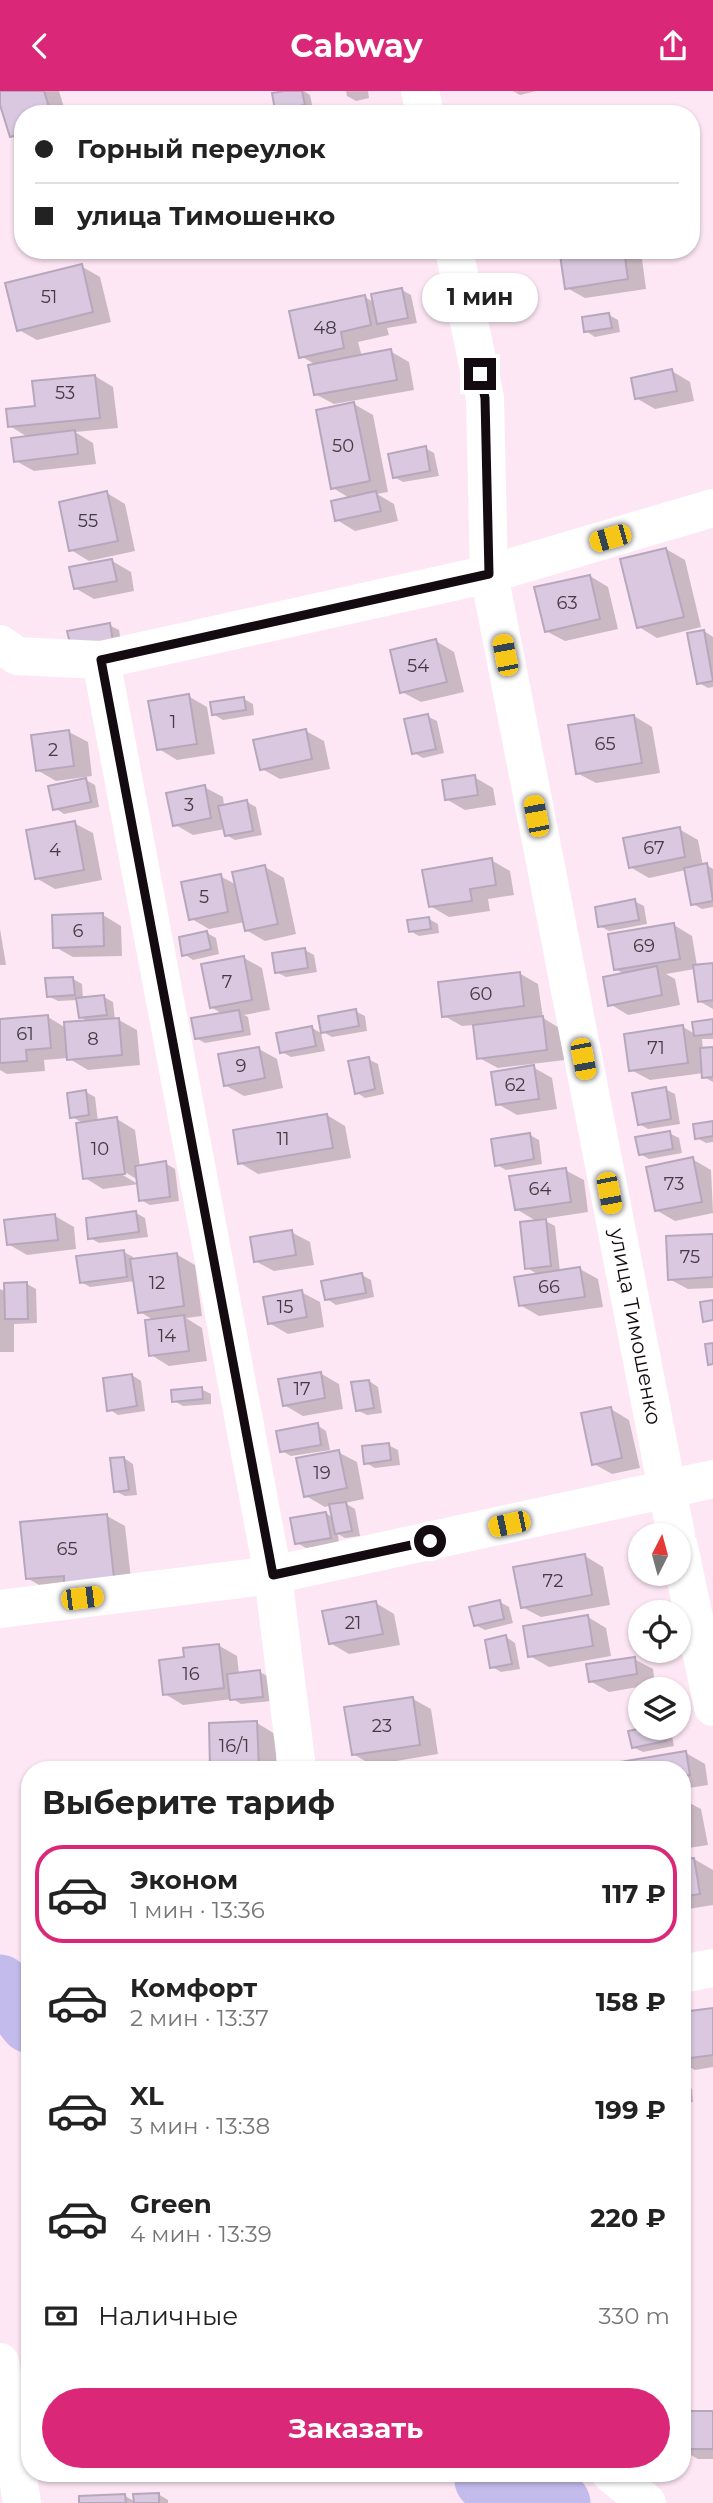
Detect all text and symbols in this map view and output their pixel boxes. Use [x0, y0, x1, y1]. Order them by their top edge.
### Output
text: Cabway [290, 26, 423, 65]
icon: back [21, 27, 59, 65]
icon: share [654, 27, 692, 65]
text: Горный переулок [77, 133, 326, 165]
text: улица Тимошенко [77, 200, 335, 232]
callout: 1 мин [422, 273, 538, 321]
text: 1 мин [447, 283, 513, 311]
house number: 51 [41, 286, 57, 308]
house number: 48 [313, 317, 337, 339]
route end [464, 358, 496, 390]
house number: 53 [55, 382, 75, 404]
house number: 50 [332, 435, 354, 457]
house number: 55 [78, 510, 98, 532]
car [587, 522, 634, 554]
house number: 63 [556, 592, 578, 614]
car [491, 632, 520, 678]
house number: 54 [407, 655, 429, 677]
house number: 1 [170, 711, 176, 733]
house number: 65 [594, 733, 616, 755]
house number: 2 [48, 739, 58, 761]
car [522, 793, 551, 839]
house number: 3 [184, 794, 194, 816]
house number: 67 [643, 837, 665, 859]
house number: 4 [49, 839, 61, 861]
house number: 5 [199, 886, 209, 908]
house number: 6 [73, 920, 84, 942]
house number: 69 [633, 935, 655, 957]
house number: 7 [222, 971, 232, 993]
house number: 60 [470, 983, 492, 1005]
house number: 61 [16, 1023, 34, 1045]
house number: 8 [87, 1028, 99, 1050]
car [569, 1036, 598, 1082]
house number: 71 [647, 1037, 665, 1059]
house number: 9 [236, 1055, 247, 1077]
house number: 62 [504, 1074, 526, 1096]
house number: 11 [277, 1128, 290, 1150]
house number: 10 [91, 1138, 109, 1160]
car [595, 1170, 624, 1216]
house number: 73 [664, 1173, 684, 1195]
house number: 64 [529, 1178, 552, 1200]
street label: улица Тимошенко [604, 1225, 667, 1427]
house number: 75 [680, 1246, 700, 1268]
house number: 12 [149, 1272, 165, 1294]
house number: 66 [538, 1276, 560, 1298]
house number: 15 [277, 1296, 293, 1318]
house number: 14 [158, 1325, 176, 1347]
house number: 17 [293, 1378, 311, 1400]
house number: 19 [313, 1462, 331, 1484]
car [487, 1509, 532, 1539]
north arrow [628, 1523, 691, 1585]
map controls [628, 1523, 691, 1740]
route start [414, 1525, 446, 1557]
house number: 65 [56, 1538, 78, 1560]
house number: 72 [543, 1570, 563, 1592]
car [60, 1585, 105, 1611]
button: locate [628, 1600, 691, 1663]
house number: 21 [345, 1612, 361, 1634]
house number: 16 [182, 1663, 200, 1685]
button: layers [628, 1677, 691, 1740]
house number: 23 [372, 1715, 392, 1737]
house number: 16/1 [219, 1735, 249, 1757]
text: Выберите тариф [42, 1783, 335, 1822]
icon: car [46, 1863, 109, 1926]
text: Эконом [130, 1864, 238, 1896]
text: 117 ₽ [602, 1878, 666, 1910]
text: 1 мин · 13:36 [130, 1896, 265, 1924]
icon: car [46, 1971, 109, 2034]
text: Комфорт [130, 1972, 257, 2004]
text: 158 ₽ [596, 1986, 666, 2018]
text: 2 мин · 13:37 [130, 2004, 269, 2032]
icon: car [46, 2079, 109, 2142]
text: XL [130, 2080, 164, 2112]
text: 199 ₽ [595, 2094, 666, 2126]
text: 3 мин · 13:38 [130, 2112, 270, 2140]
icon: car [46, 2187, 109, 2250]
text: Green [130, 2188, 212, 2220]
text: 220 ₽ [590, 2202, 666, 2234]
text: 4 мин · 13:39 [130, 2220, 272, 2248]
icon: cash [42, 2297, 80, 2335]
text: Наличные [98, 2300, 238, 2332]
text: 330 m [599, 2302, 670, 2330]
button: Заказать [42, 2388, 670, 2468]

